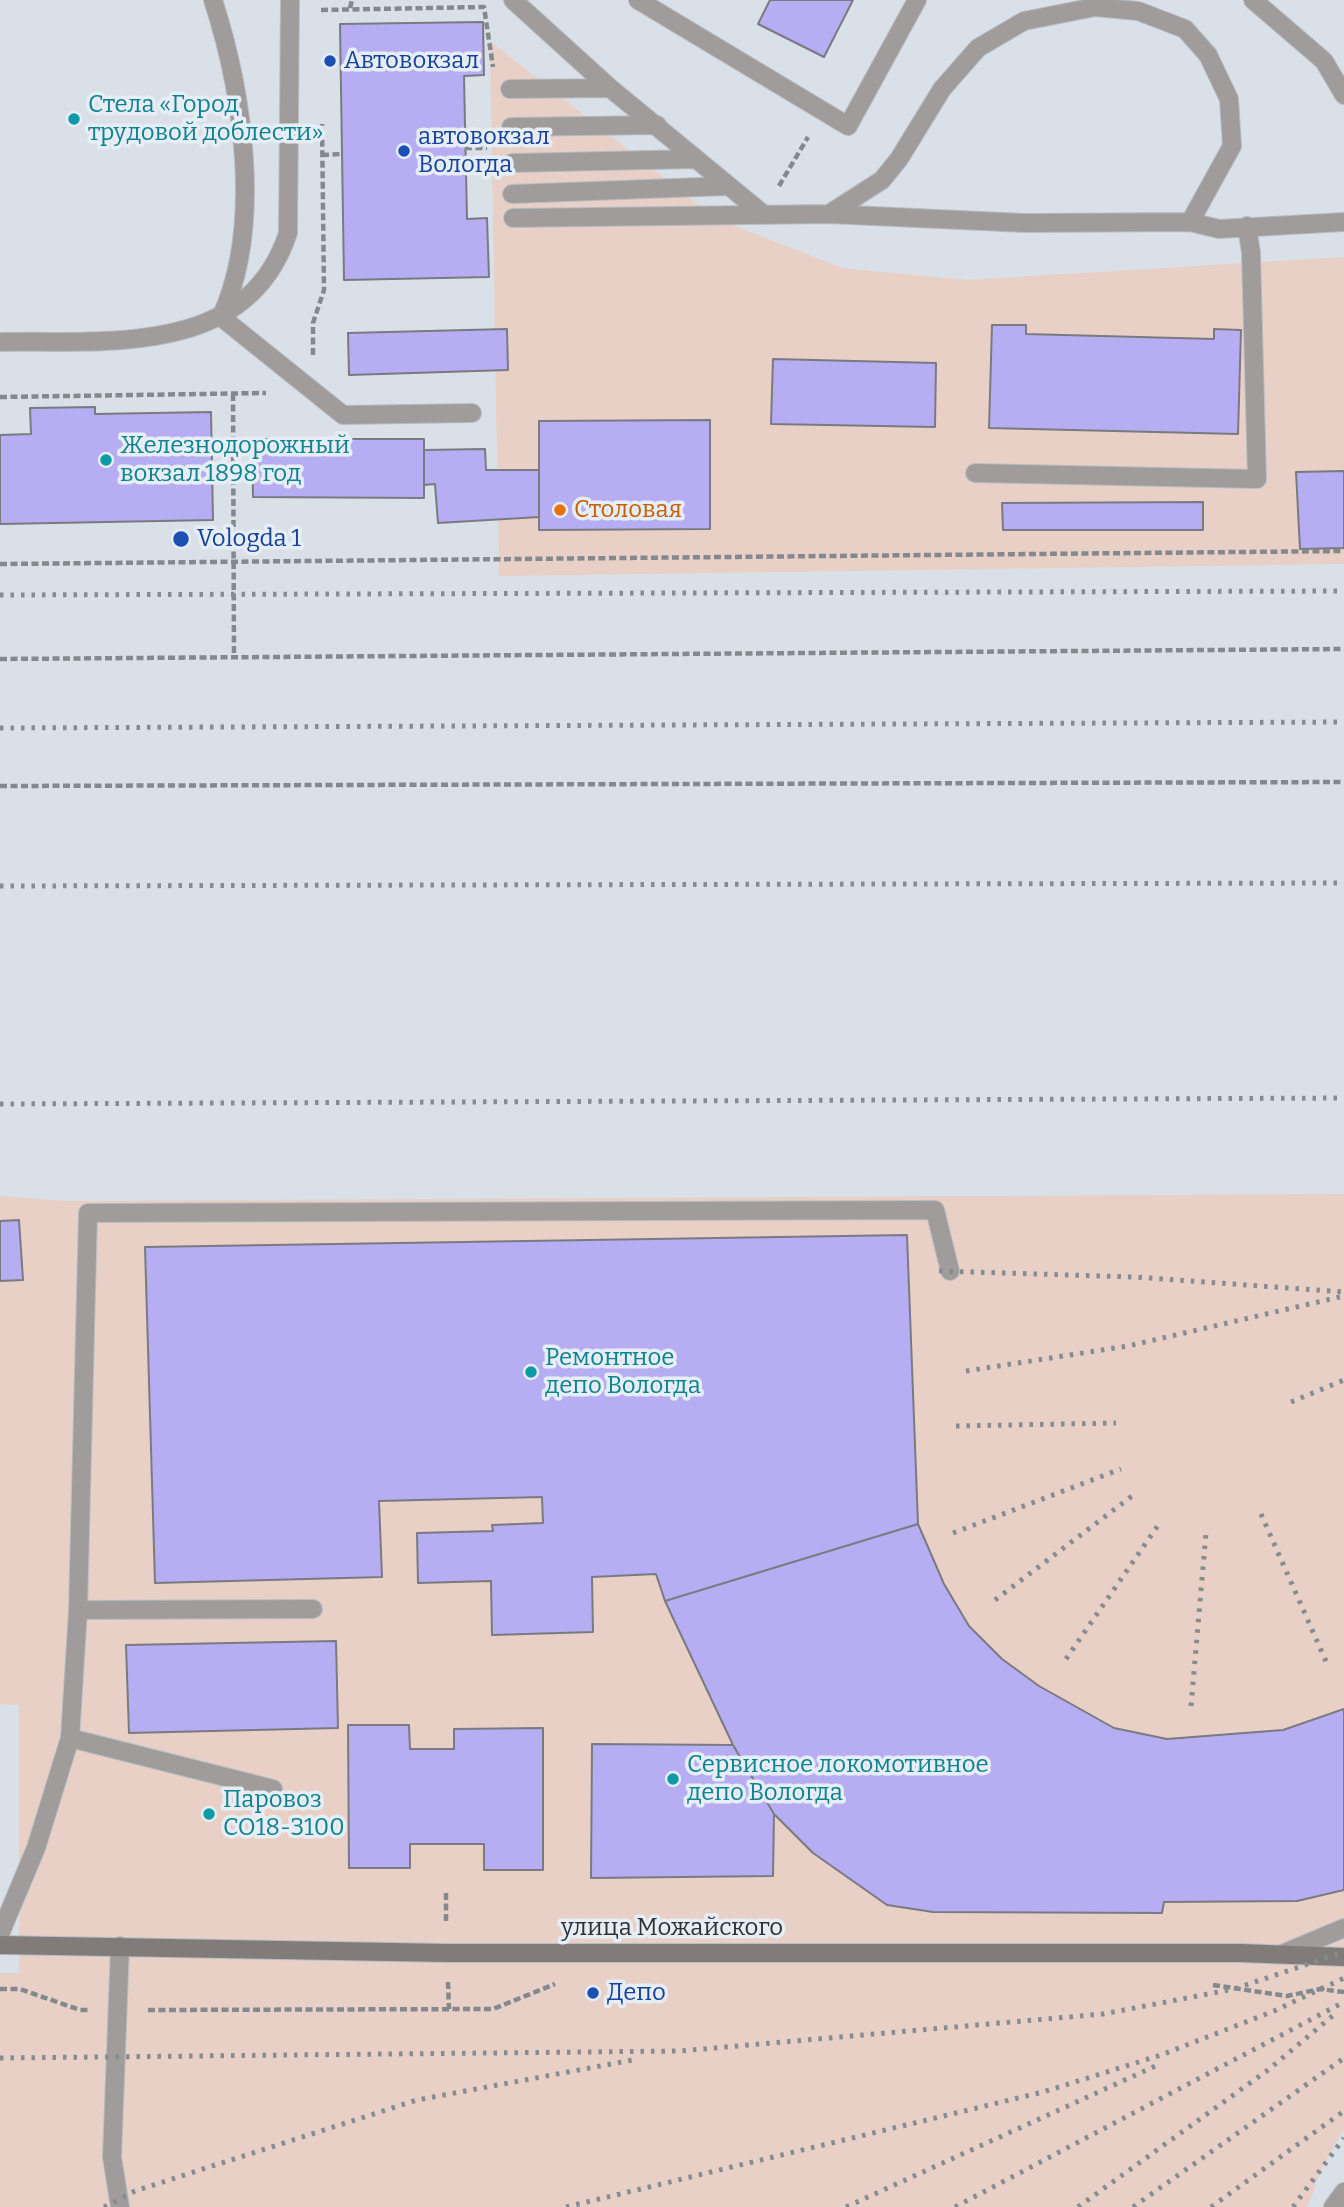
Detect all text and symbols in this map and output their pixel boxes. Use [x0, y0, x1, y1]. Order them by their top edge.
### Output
place label: Автовокзал [344, 47, 479, 75]
marker: Автовокзал [322, 53, 338, 69]
place label: Стела «Город трудовой доблести» [88, 91, 324, 147]
marker: Стела «Город трудовой доблести» [66, 111, 82, 127]
place label: автовокзал Вологда [418, 123, 550, 179]
marker: автовокзал Вологда [396, 143, 412, 159]
place label: Железнодорожный вокзал 1898 год [120, 432, 350, 488]
marker: Железнодорожный вокзал 1898 год [98, 452, 114, 468]
place label: Столовая [574, 496, 682, 524]
marker: Столовая [552, 502, 568, 518]
place label: Vologda 1 [197, 525, 301, 553]
marker: Vologda 1 [171, 529, 191, 549]
place label: Ремонтное депо Вологда [545, 1344, 701, 1400]
marker: Ремонтное депо Вологда [523, 1364, 539, 1380]
place label: Сервисное локомотивное депо Вологда [687, 1751, 989, 1807]
marker: Сервисное локомотивное депо Вологда [665, 1771, 681, 1787]
place label: Паровоз СО18-3100 [223, 1786, 345, 1842]
marker: Паровоз СО18-3100 [201, 1806, 217, 1822]
street label: улица Можайского [561, 1914, 783, 1942]
place label: Депо [607, 1979, 666, 2007]
marker: Депо [585, 1985, 601, 2001]

